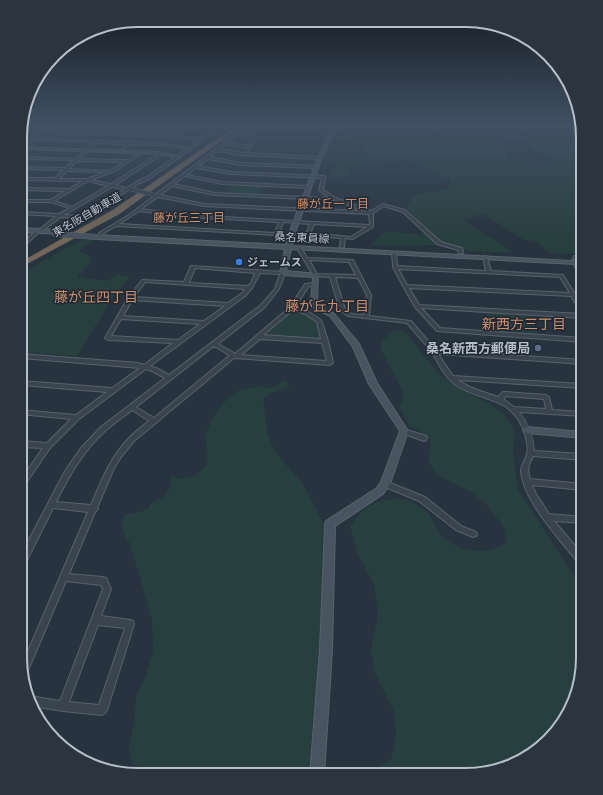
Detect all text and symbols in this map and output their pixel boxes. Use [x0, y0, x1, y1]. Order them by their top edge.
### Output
street label: 東名阪自動車道 [50, 190, 124, 240]
district label: 藤が丘一丁目 [297, 197, 369, 211]
district label: 藤が丘三丁目 [153, 211, 225, 225]
street label: 桑名東員線 [274, 230, 330, 246]
place label: ジェームス [247, 256, 302, 269]
marker: ジェームス [234, 257, 244, 267]
district label: 藤が丘四丁目 [54, 289, 138, 306]
district label: 藤が丘九丁目 [285, 298, 369, 315]
district label: 新西方三丁目 [482, 316, 566, 333]
place label: 桑名新西方郵便局 [426, 341, 530, 356]
marker: 桑名新西方郵便局 [533, 343, 543, 353]

